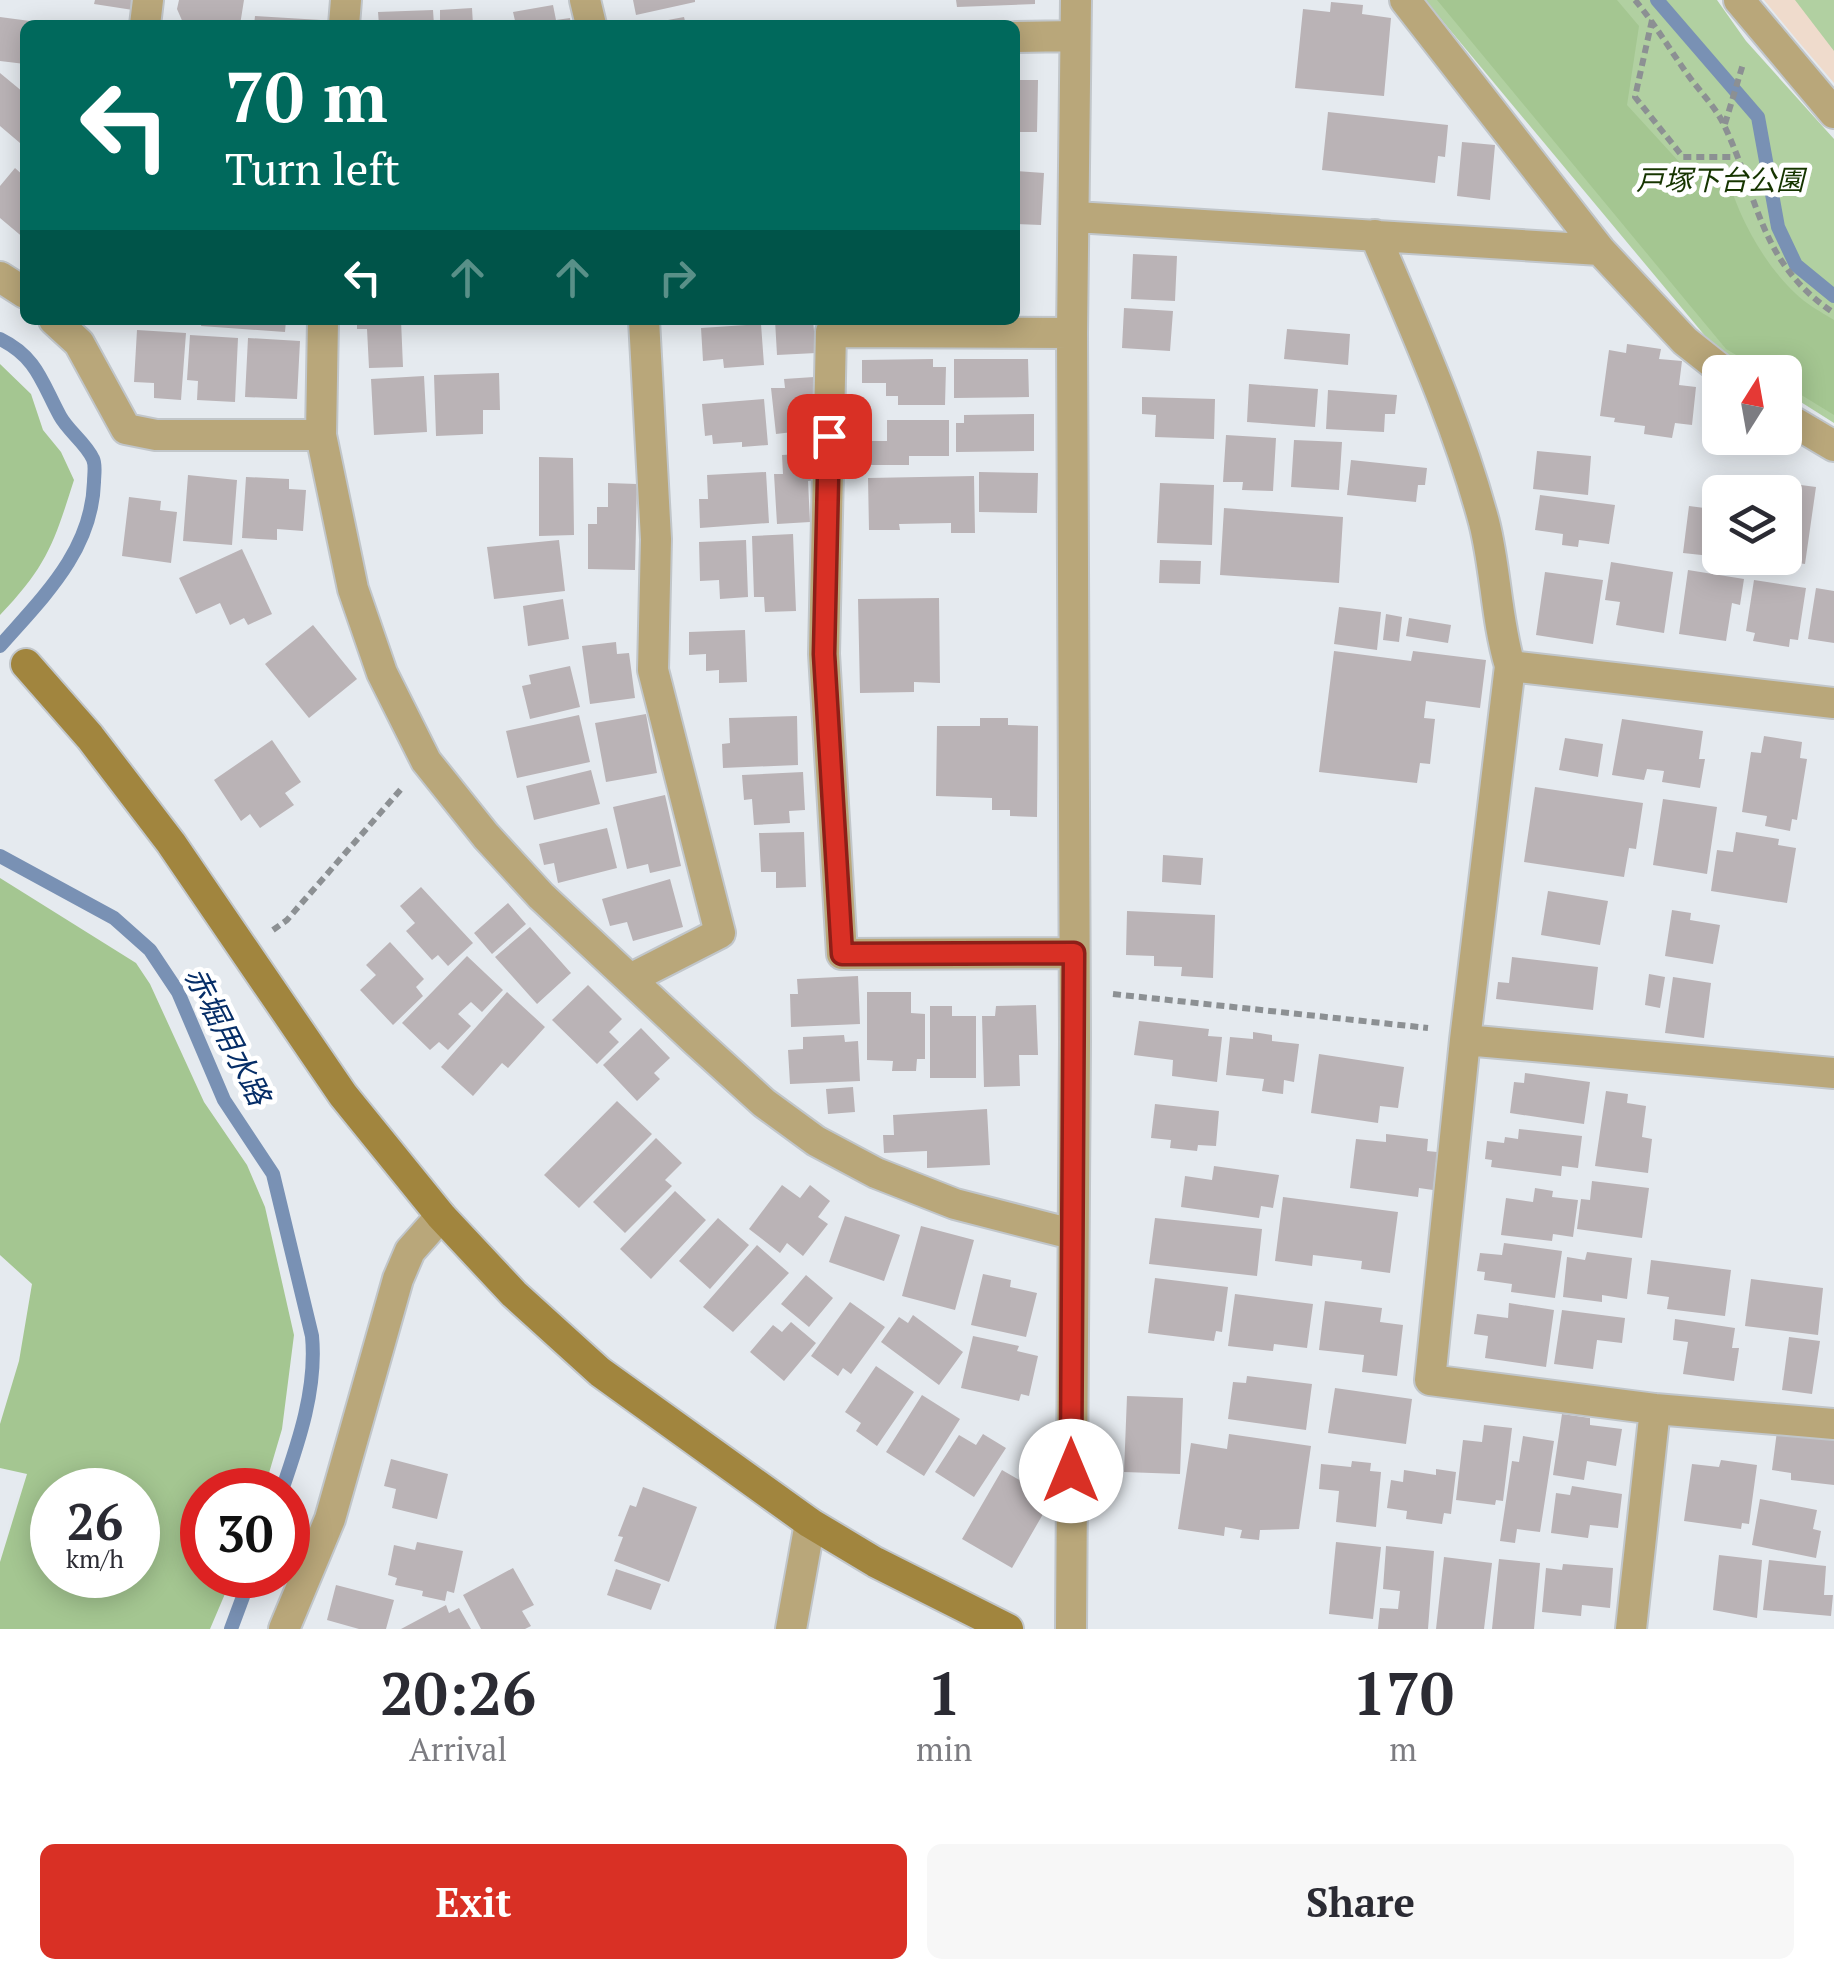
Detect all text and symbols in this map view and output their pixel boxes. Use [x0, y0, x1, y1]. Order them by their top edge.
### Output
text: 70 m [225, 49, 388, 142]
icon: left [60, 60, 190, 190]
text: Turn left [225, 138, 400, 198]
park label: 戸塚下台公園 [1636, 161, 1808, 198]
icon: left [335, 250, 390, 305]
icon: ahead [440, 250, 495, 305]
icon: ahead [545, 250, 600, 305]
icon: right [650, 250, 705, 305]
north arrow [1702, 355, 1802, 455]
map controls [1702, 355, 1802, 575]
pin [787, 394, 872, 479]
icon: arrive [802, 409, 857, 464]
button: layers [1702, 475, 1802, 575]
water label: 赤堀用水路 [176, 960, 281, 1114]
position arrow [1019, 1419, 1123, 1523]
speed limit sign: 30 [180, 1468, 310, 1598]
text: 26 [67, 1488, 123, 1554]
text: km/h [66, 1542, 124, 1575]
text: 20:26 [380, 1653, 536, 1732]
text: 1 [927, 1653, 961, 1732]
text: 170 [1352, 1653, 1454, 1732]
text: Arrival [409, 1728, 507, 1770]
text: min [916, 1728, 972, 1770]
text: m [1389, 1728, 1417, 1770]
button: Exit [40, 1844, 907, 1959]
button: Share [927, 1844, 1794, 1959]

